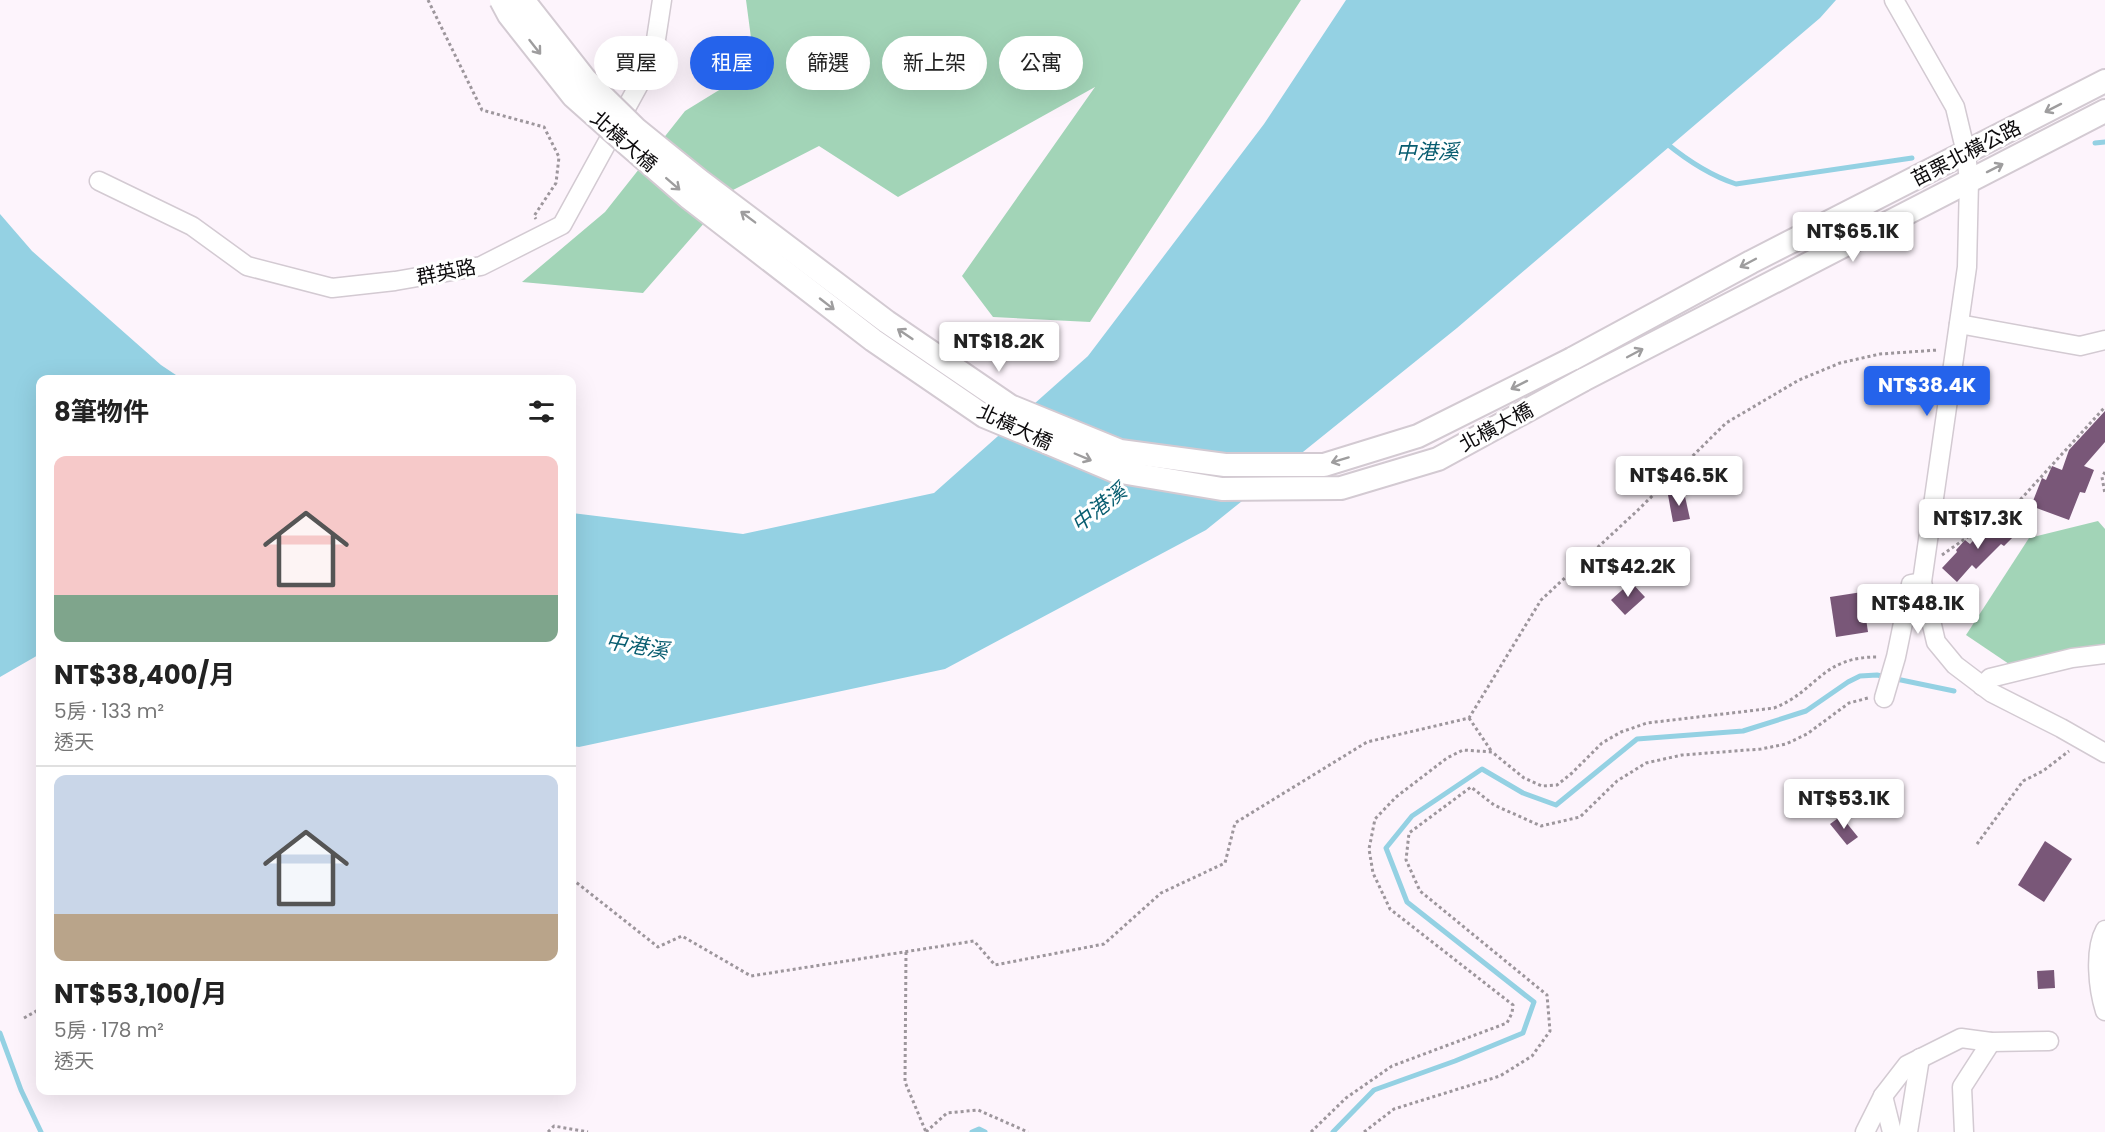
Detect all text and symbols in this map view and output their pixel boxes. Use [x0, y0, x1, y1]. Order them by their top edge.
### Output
chip: 買屋 [594, 36, 678, 90]
chip: 租屋 [690, 36, 774, 90]
chip: 篩選 [786, 36, 870, 90]
chip: 新上架 [882, 36, 987, 90]
chip: 公寓 [999, 36, 1083, 90]
one-way arrow [529, 39, 542, 55]
one-way arrow [2045, 102, 2062, 114]
street label: 北橫大橋 [585, 104, 663, 178]
street label: 苗栗北橫公路 [1906, 113, 2026, 193]
water label: 中港溪 [1396, 137, 1461, 166]
one-way arrow [1985, 162, 2003, 173]
one-way arrow [665, 177, 680, 191]
one-way arrow [741, 211, 757, 224]
pin: NT$65.1K [1791, 212, 1915, 263]
text: NT$65.1K [1807, 217, 1899, 245]
street label: 群英路 [414, 253, 478, 291]
one-way arrow [1740, 258, 1758, 270]
one-way arrow [819, 297, 835, 310]
pin: NT$18.2K [937, 322, 1061, 373]
text: NT$18.2K [953, 327, 1045, 355]
one-way arrow [897, 328, 913, 340]
one-way arrow [1625, 347, 1643, 358]
pin: NT$38.4K [1865, 366, 1989, 417]
text: NT$38.4K [1878, 371, 1976, 399]
one-way arrow [1511, 380, 1529, 392]
text: 8筆物件 [54, 394, 149, 430]
icon: filters [525, 395, 558, 428]
street label: 北橫大橋 [1454, 396, 1538, 458]
street label: 北橫大橋 [973, 397, 1057, 457]
one-way arrow [1073, 452, 1091, 463]
one-way arrow [1331, 455, 1350, 466]
pin: NT$46.5K [1617, 456, 1741, 507]
text: NT$46.5K [1630, 461, 1728, 489]
water label: 中港溪 [1065, 475, 1135, 538]
icon: home [252, 495, 360, 603]
pin: NT$17.3K [1916, 499, 2040, 550]
text: NT$17.3K [1933, 504, 2023, 532]
pin: NT$42.2K [1566, 547, 1690, 598]
text: NT$42.2K [1580, 552, 1676, 580]
pin: NT$48.1K [1856, 584, 1980, 635]
text: NT$48.1K [1871, 589, 1965, 617]
water label: 中港溪 [604, 626, 674, 666]
text: NT$38,400/月 [54, 657, 235, 693]
text: 5房 · 133 m² [54, 697, 164, 725]
text: 透天 [54, 728, 94, 756]
pin: NT$53.1K [1782, 779, 1906, 830]
text: NT$53.1K [1798, 784, 1890, 812]
icon: home [252, 814, 360, 922]
text: NT$53,100/月 [54, 976, 228, 1012]
text: 5房 · 178 m² [54, 1016, 164, 1044]
text: 透天 [54, 1047, 94, 1075]

